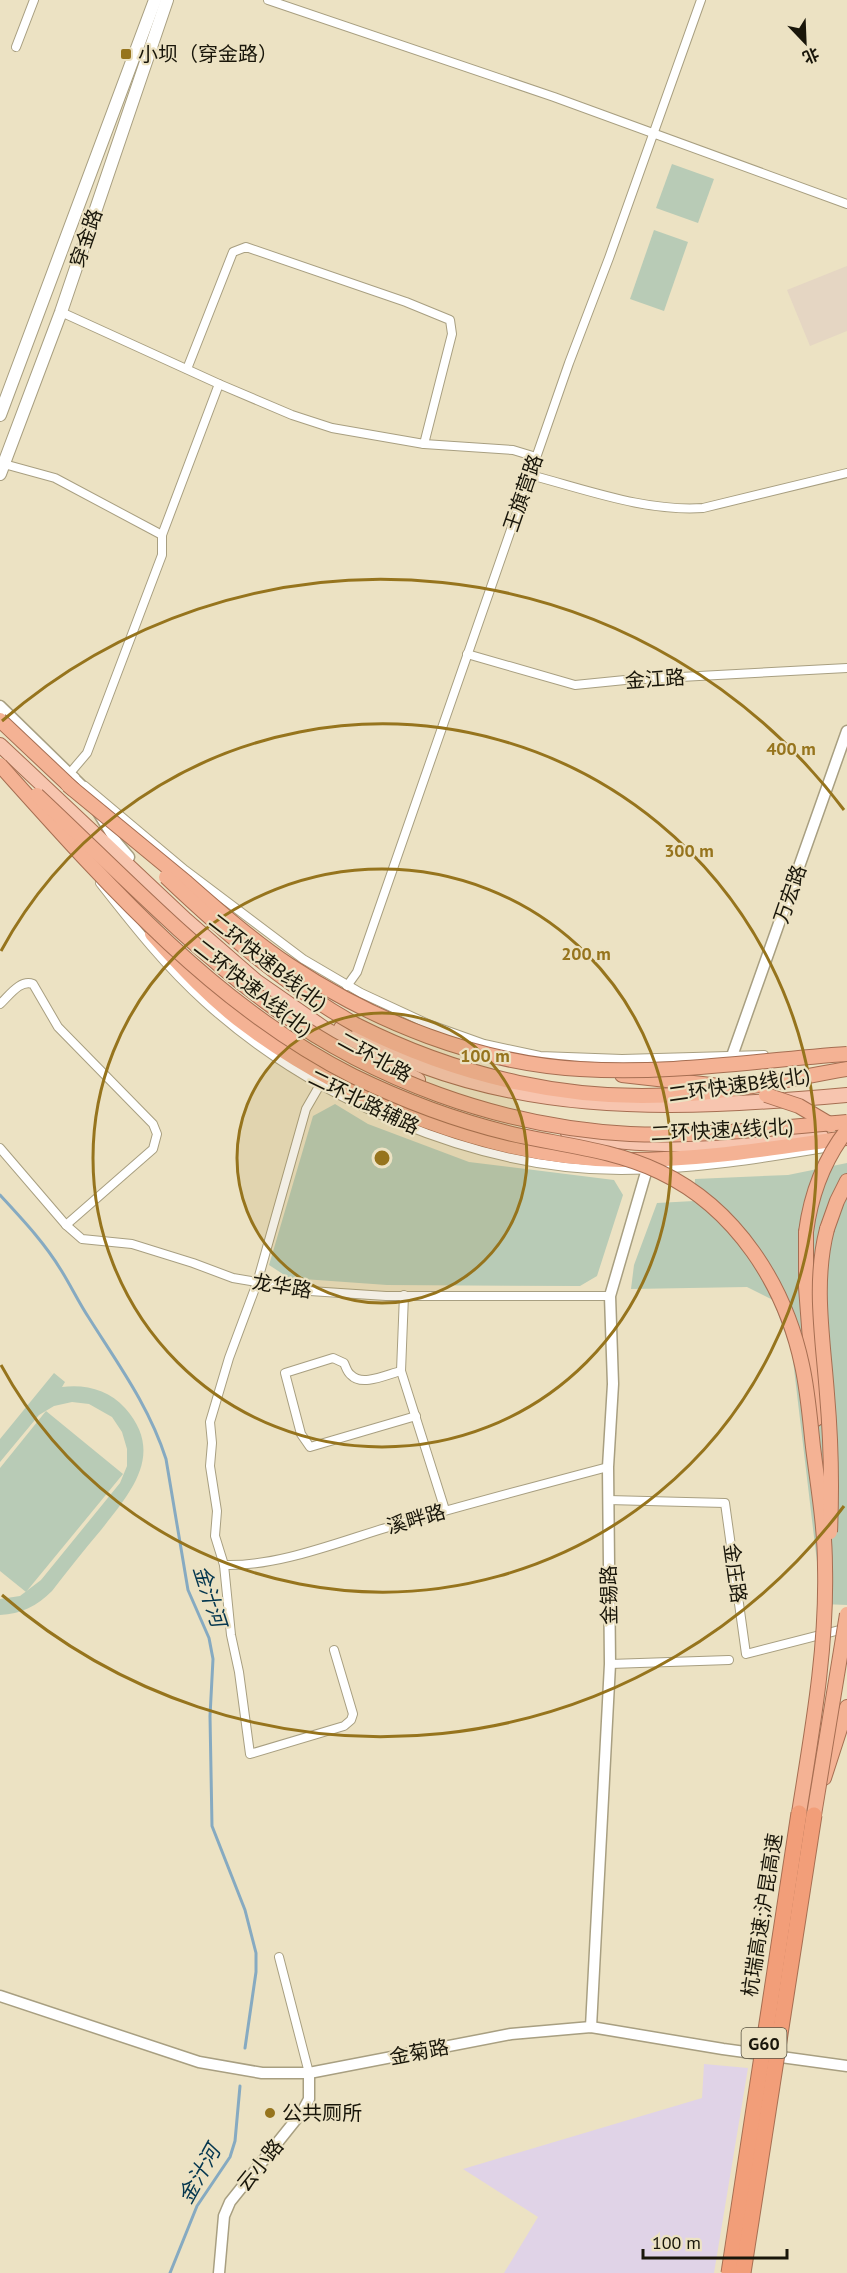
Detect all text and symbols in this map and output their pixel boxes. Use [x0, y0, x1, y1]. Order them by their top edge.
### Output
north arrow [775, 12, 835, 72]
place label: 小坝（穿金路） [138, 41, 278, 67]
text: 北 [800, 43, 822, 68]
marker: 小坝（穿金路） [119, 47, 133, 61]
street label: 穿金路 [64, 205, 108, 271]
street label: 王旗营路 [498, 451, 548, 535]
street label: 金江路 [624, 664, 686, 694]
text: 400 m [766, 737, 816, 760]
text: 300 m [664, 839, 714, 862]
street label: 万宏路 [768, 861, 812, 927]
street label: 二环快速B线(北) [204, 908, 332, 1016]
street label: 二环快速A线(北) [189, 934, 317, 1042]
text: 200 m [561, 942, 611, 965]
street label: 二环北路 [334, 1026, 416, 1088]
text: 100 m [460, 1044, 510, 1067]
street label: 二环快速B线(北) [666, 1062, 812, 1108]
street label: 二环北路辅路 [304, 1064, 424, 1140]
street label: 二环快速A线(北) [650, 1113, 794, 1147]
centre of rings [372, 1148, 392, 1168]
street label: 龙华路 [250, 1268, 314, 1304]
street label: 溪畔路 [384, 1498, 448, 1540]
street label: 金庄路 [718, 1541, 752, 1605]
water label: 金汁河 [187, 1562, 234, 1634]
street label: 金锡路 [595, 1565, 623, 1625]
street label: 杭瑞高速;沪昆高速 [736, 1831, 788, 1999]
road number: G60 [742, 2028, 786, 2058]
street label: 金菊路 [387, 2034, 451, 2070]
place label: 公共厕所 [282, 2100, 362, 2126]
marker: 公共厕所 [263, 2106, 277, 2120]
street label: 云小路 [231, 2134, 289, 2196]
water label: 金汁河 [172, 2136, 228, 2208]
scale bar [643, 2222, 787, 2260]
text: 100 m [652, 2231, 701, 2254]

